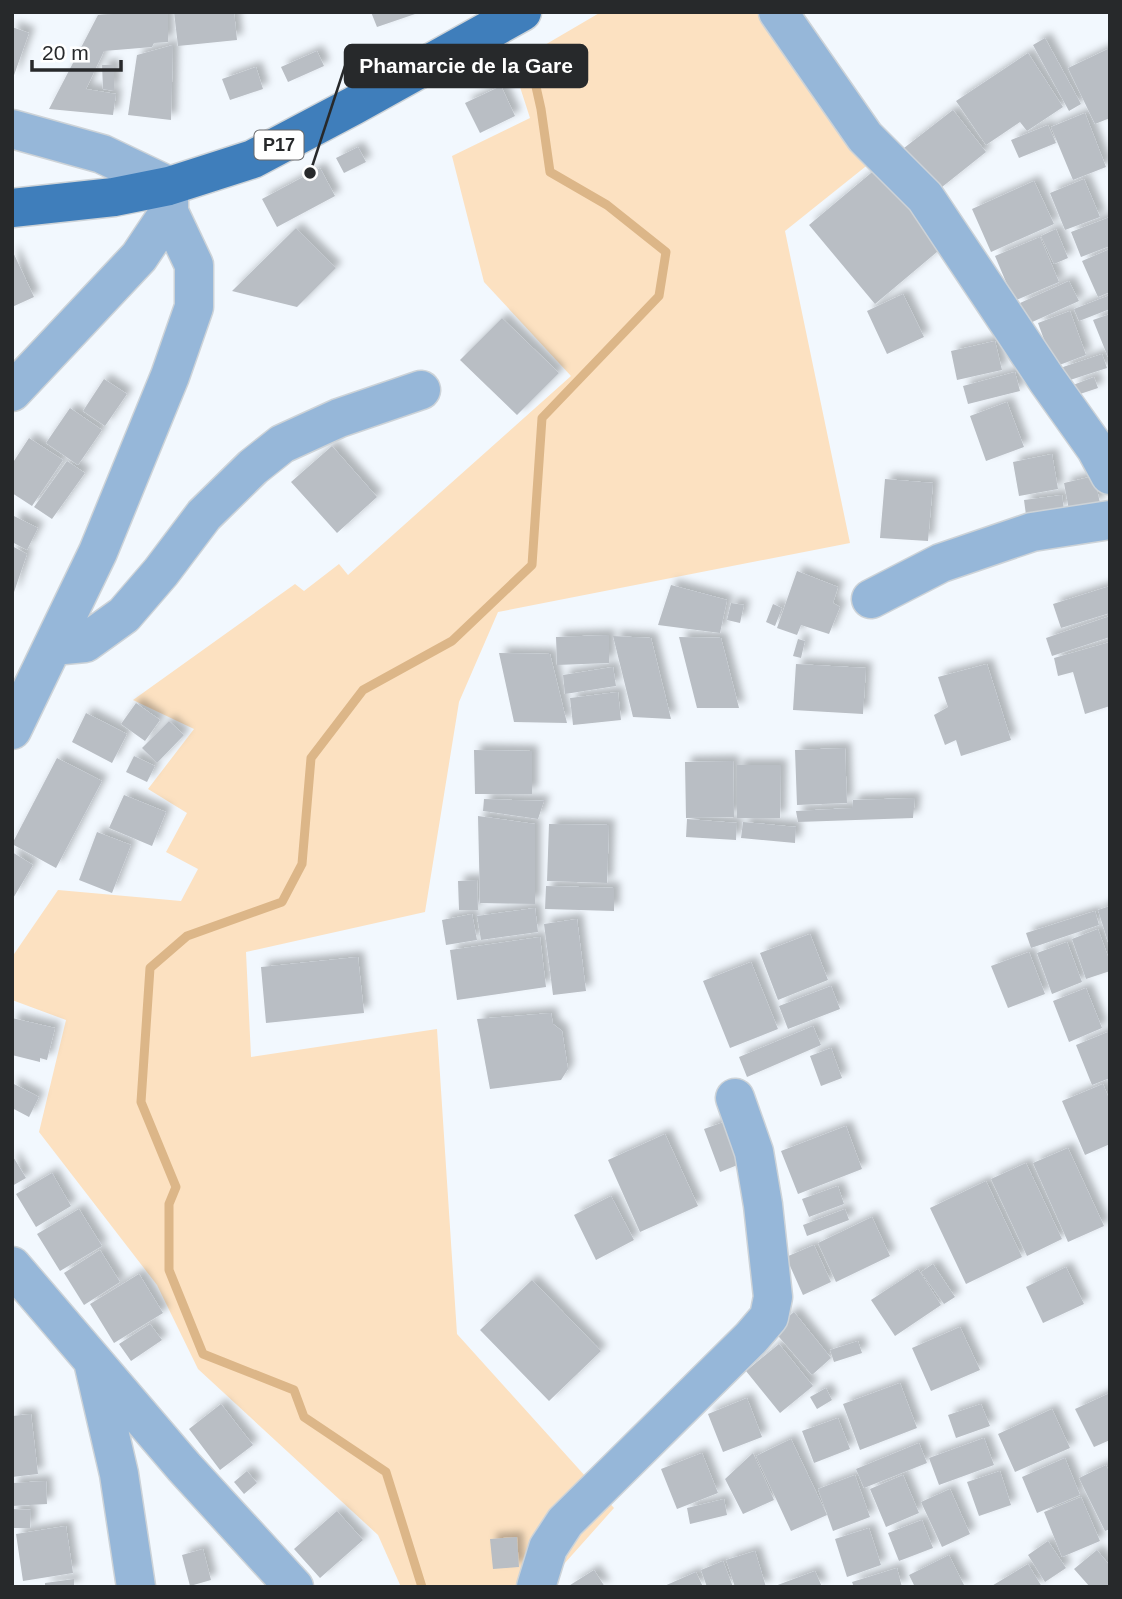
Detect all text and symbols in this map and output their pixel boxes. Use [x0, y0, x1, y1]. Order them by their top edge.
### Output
scale bar [32, 28, 121, 72]
text: 20 m [42, 41, 89, 64]
callout: Phamarcie de la Gare [345, 45, 587, 87]
text: Phamarcie de la Gare [359, 54, 573, 77]
road number: P17 [254, 130, 304, 160]

